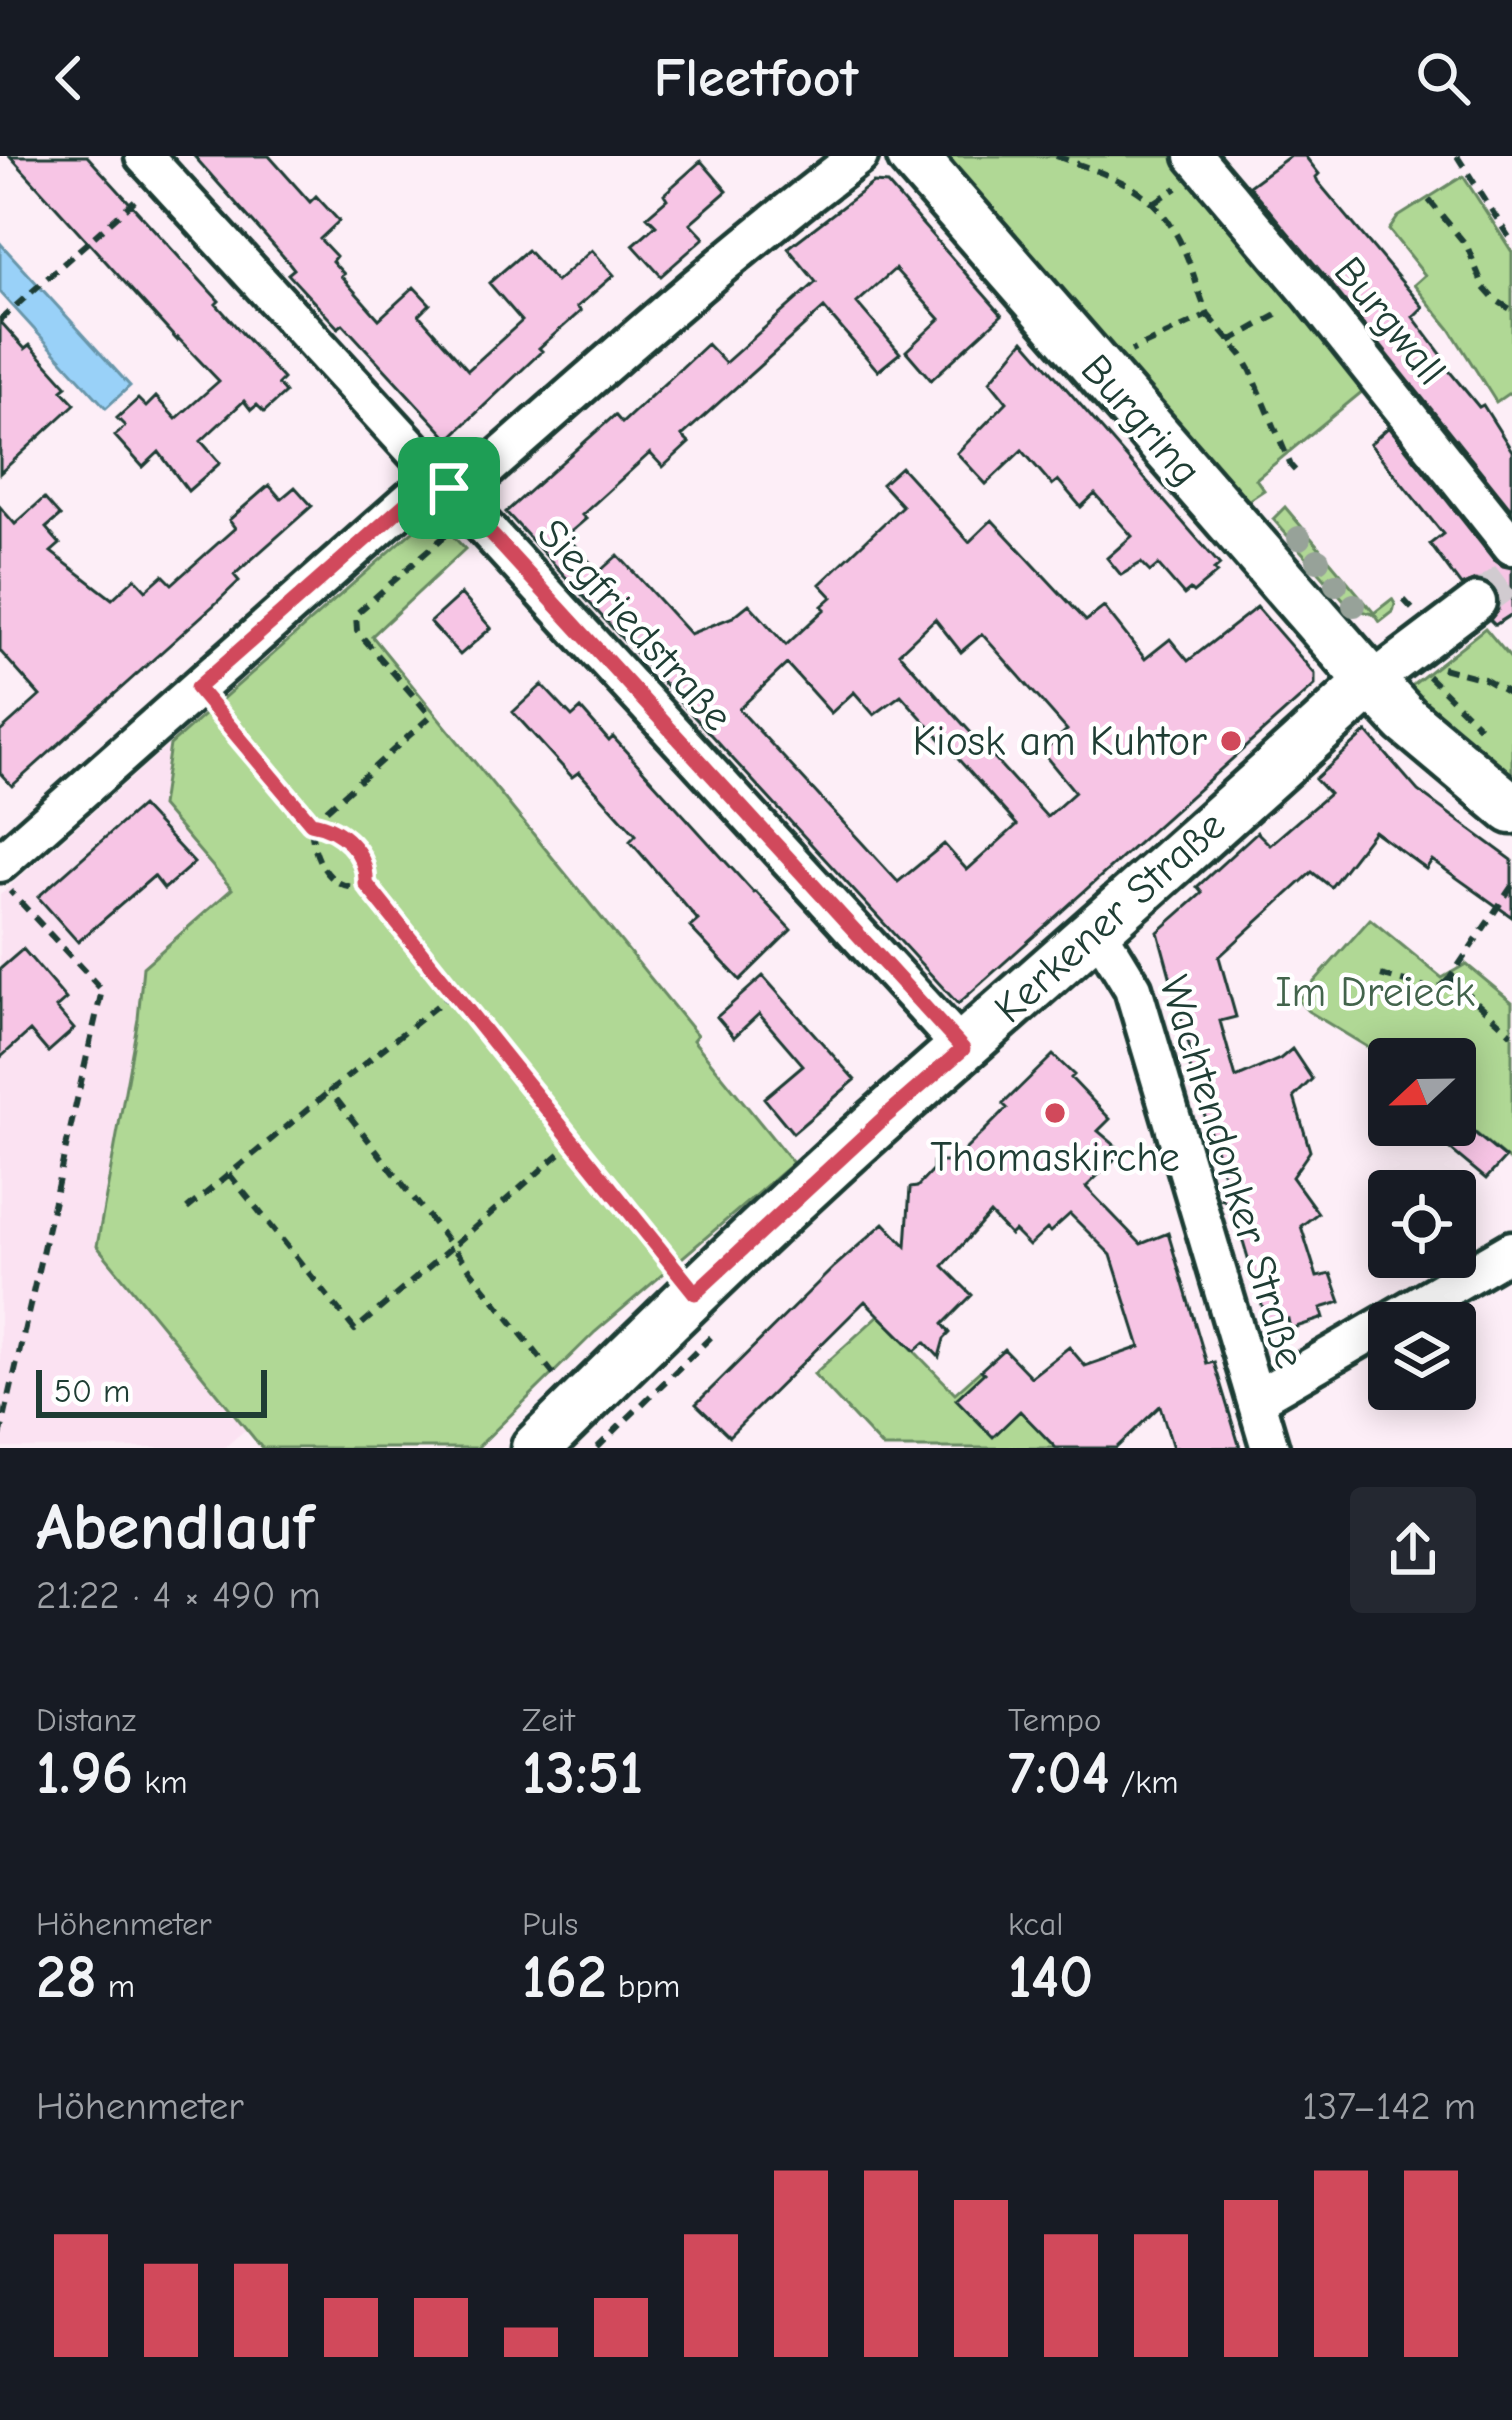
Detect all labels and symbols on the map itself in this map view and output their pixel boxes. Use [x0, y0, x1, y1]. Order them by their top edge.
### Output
street label: Burgwall [1324, 247, 1456, 395]
street label: Burgring [1071, 345, 1211, 495]
pin [398, 437, 500, 539]
street label: Siegfriedstraße [527, 509, 743, 741]
place label: Kiosk am Kuhtor [913, 717, 1207, 766]
marker: Kiosk am Kuhtor [1218, 728, 1244, 754]
street label: Kerkener Straße [985, 801, 1235, 1033]
park label: Im Dreieck [1275, 968, 1475, 1017]
street label: Wachtendonker Straße [1149, 970, 1315, 1374]
north arrow [1368, 1038, 1476, 1146]
marker: Thomaskirche [1042, 1100, 1068, 1126]
place label: Thomaskirche [930, 1133, 1180, 1182]
scale bar [36, 1364, 267, 1417]

